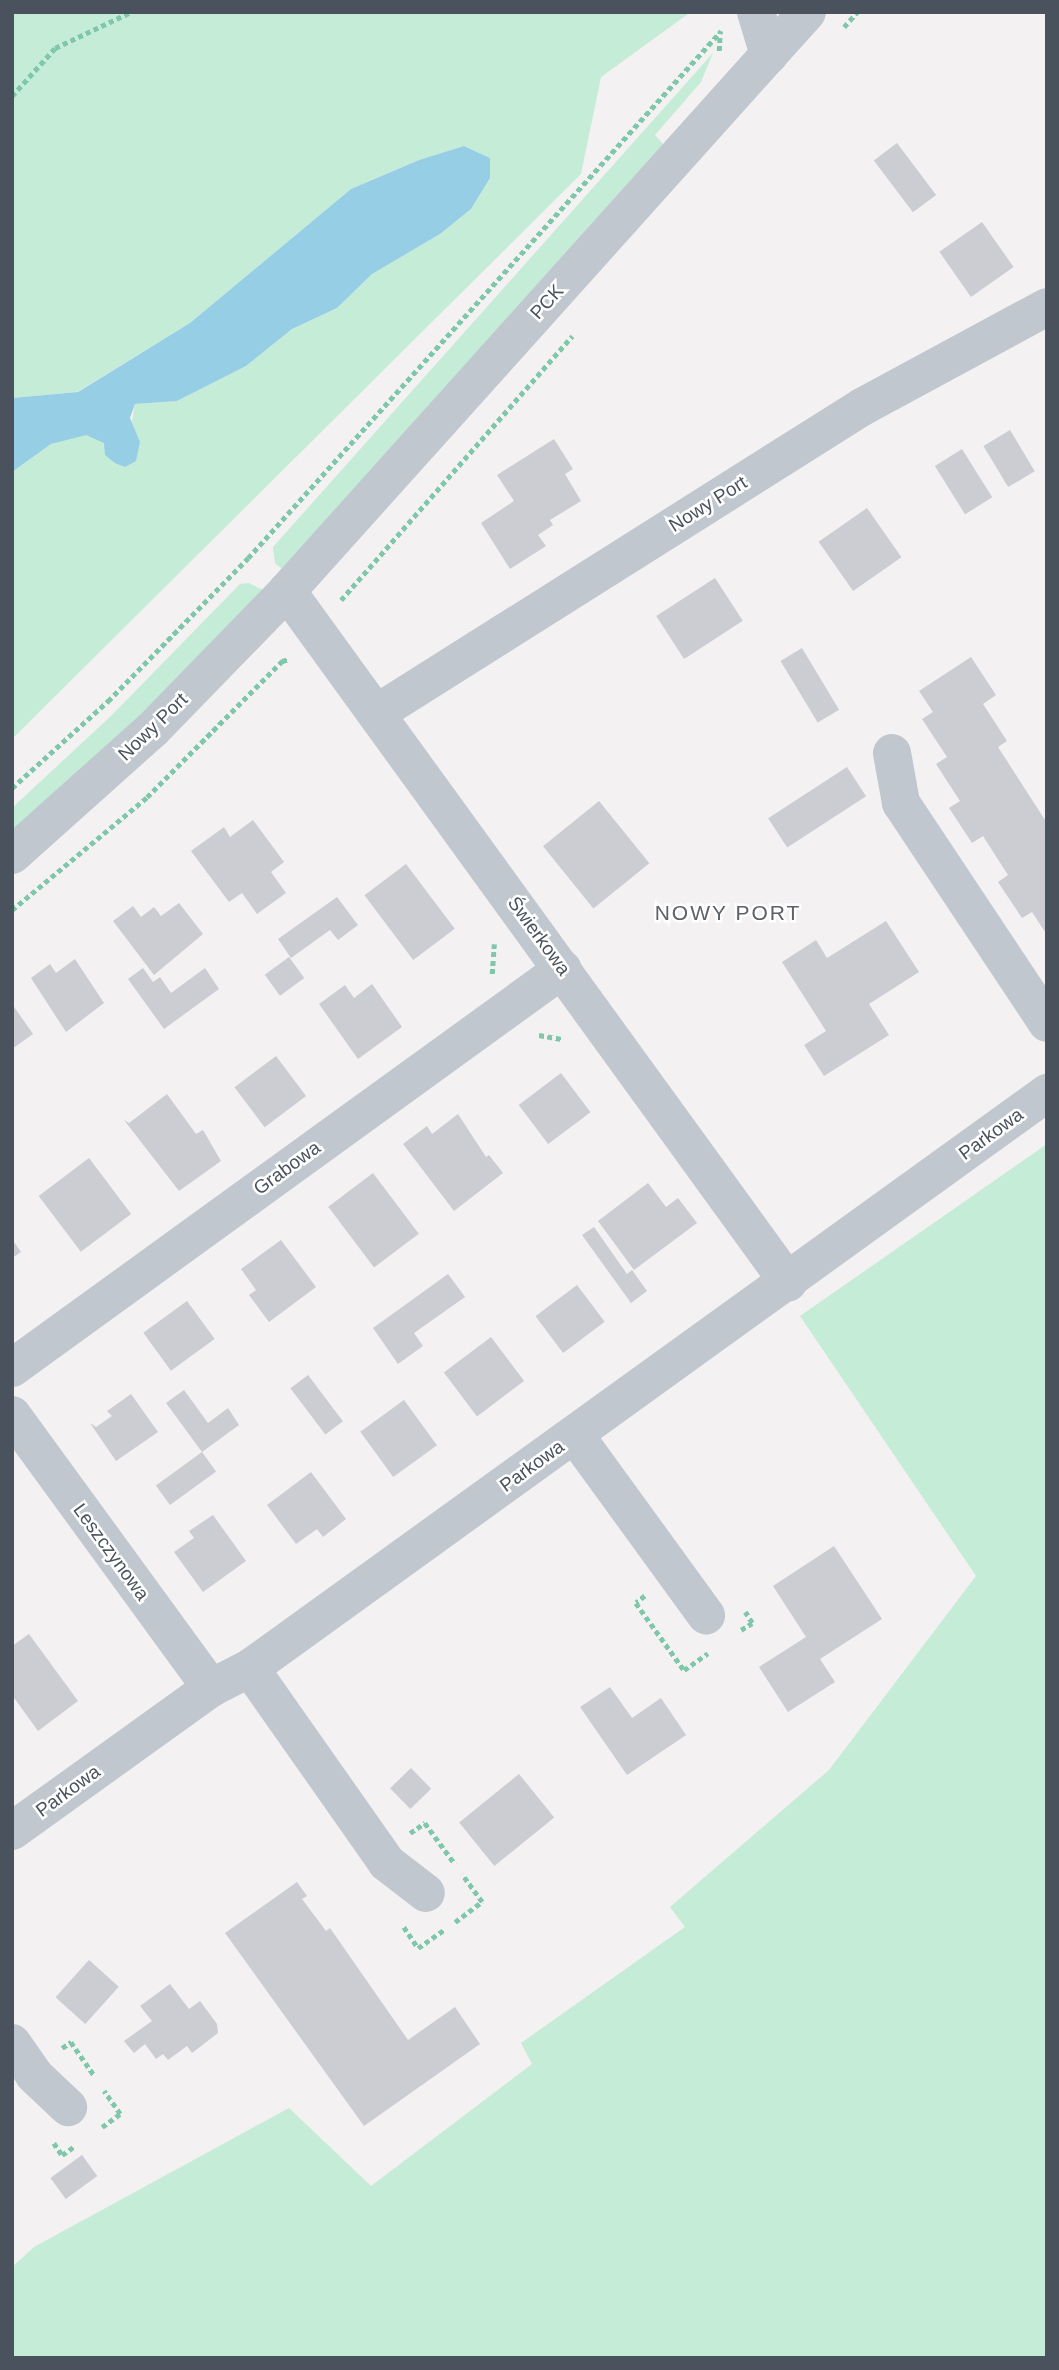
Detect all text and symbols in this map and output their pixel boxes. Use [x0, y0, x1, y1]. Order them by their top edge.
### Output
street label: PCK [525, 280, 569, 324]
street label: Nowy Port [665, 471, 751, 537]
street label: Nowy Port [114, 688, 192, 766]
street label: Świerkowa [503, 892, 575, 980]
district label: NOWY PORT [656, 900, 800, 926]
street label: Parkowa [954, 1103, 1028, 1165]
street label: Grabowa [249, 1136, 325, 1200]
street label: Parkowa [495, 1435, 569, 1497]
street label: Leszczynowa [68, 1499, 154, 1605]
street label: Parkowa [31, 1760, 105, 1822]

